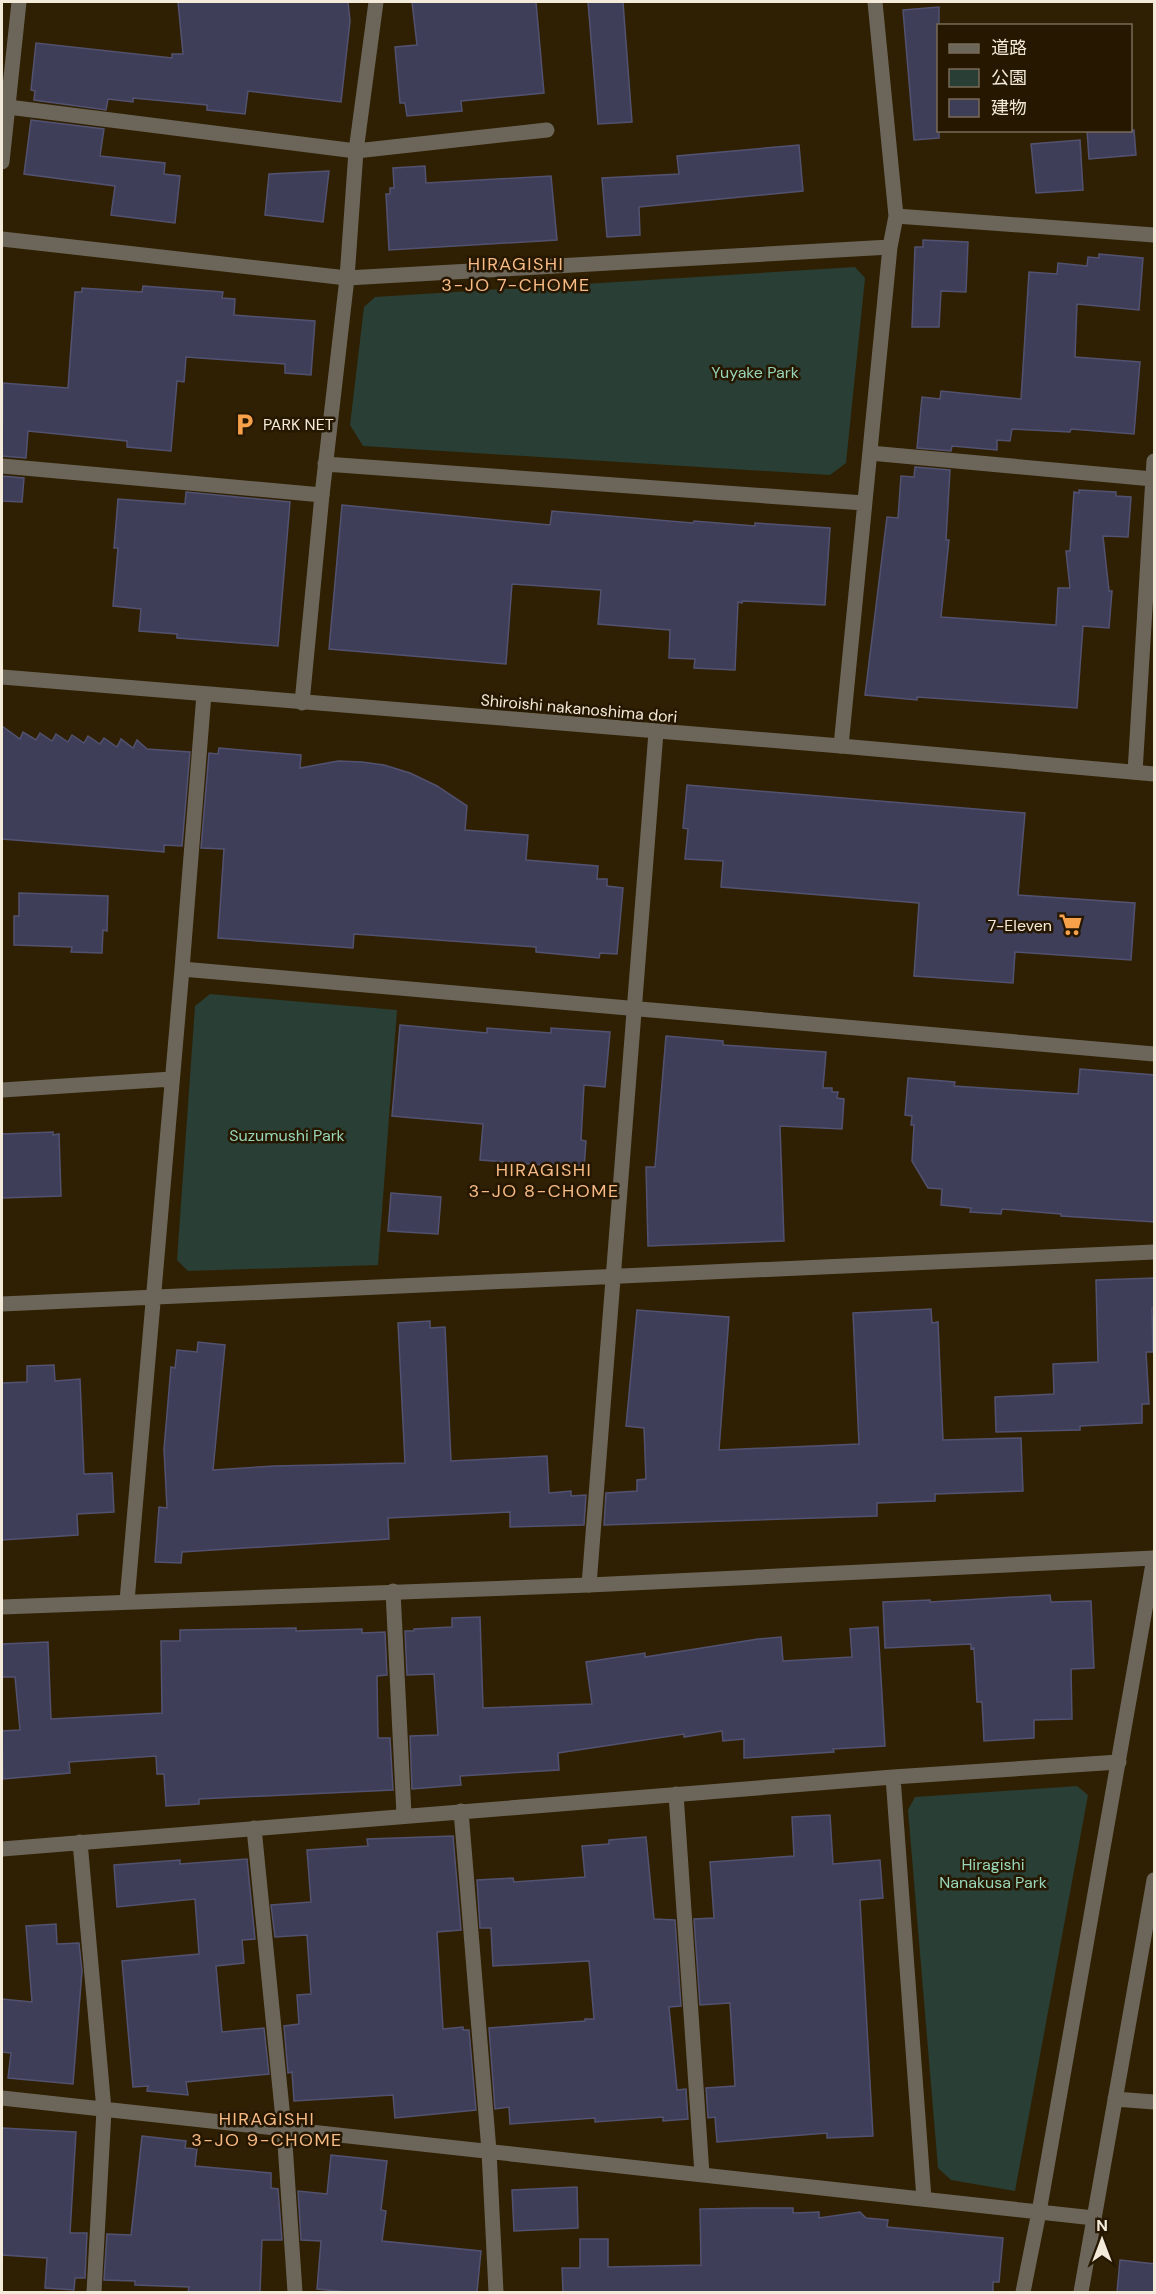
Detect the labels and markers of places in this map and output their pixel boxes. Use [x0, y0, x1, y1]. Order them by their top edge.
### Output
parking icon: PARK NET [232, 411, 258, 437]
place label: PARK NET [263, 414, 334, 435]
supermarket icon: 7-Eleven [1057, 912, 1083, 938]
place label: 7-Eleven [988, 915, 1052, 936]

